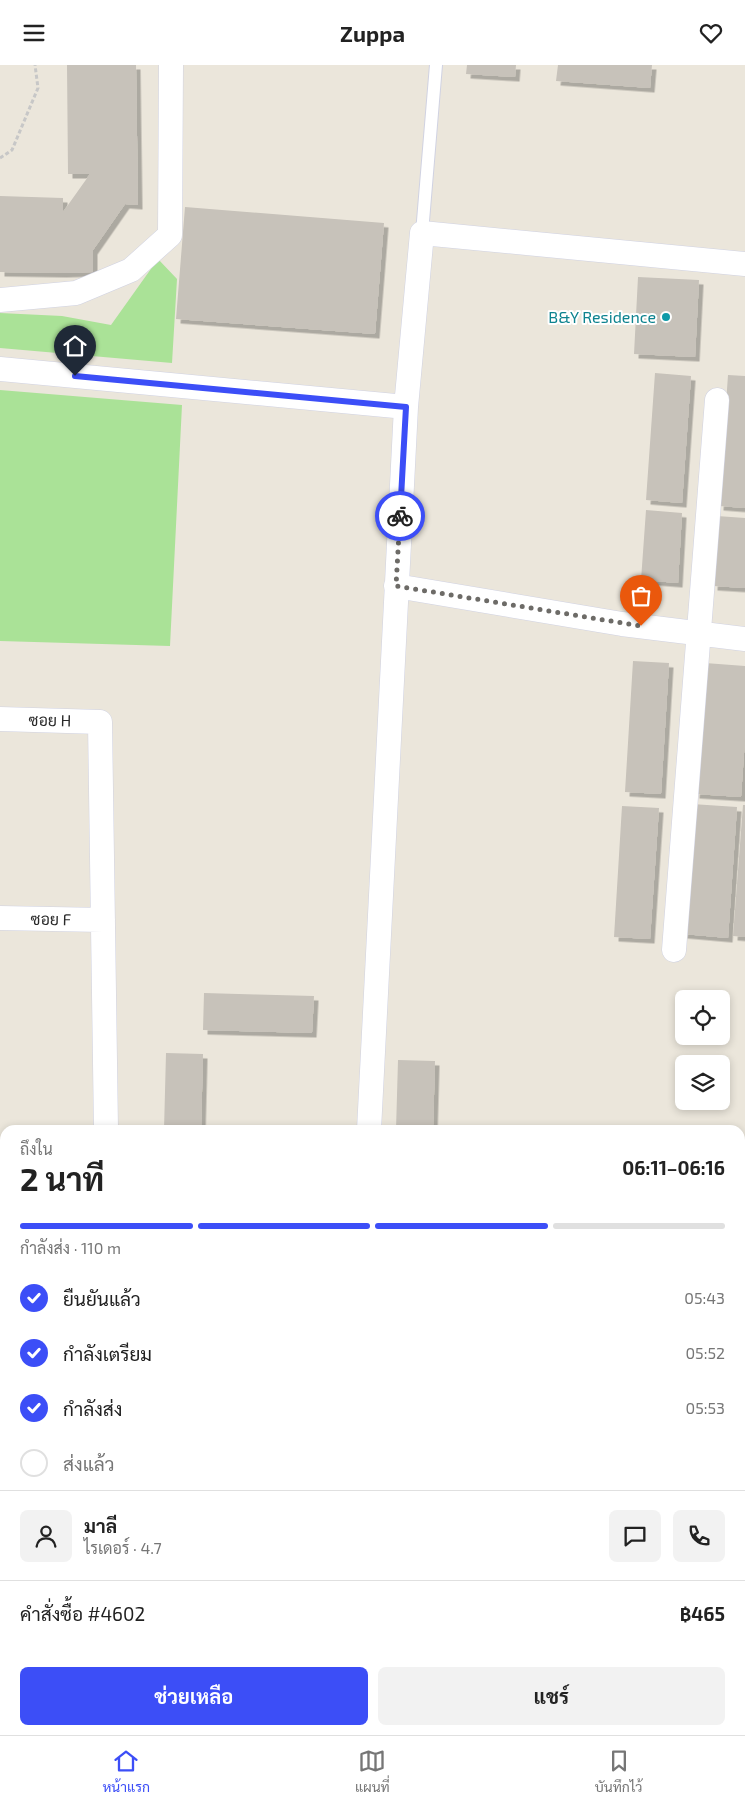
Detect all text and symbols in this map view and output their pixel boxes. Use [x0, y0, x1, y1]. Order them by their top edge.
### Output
icon: menu [20, 19, 48, 47]
icon: heart [697, 19, 725, 47]
text: Zuppa [340, 20, 405, 46]
place label: B&Y Residence [548, 307, 656, 326]
marker: B&Y Residence [660, 311, 672, 323]
pin [54, 325, 96, 376]
icon: home [61, 332, 89, 360]
courier [375, 491, 425, 541]
icon: bike [386, 502, 414, 530]
pin [620, 575, 662, 626]
icon: bag [627, 582, 655, 610]
street label: ซอย H [29, 710, 71, 729]
street label: ซอย F [31, 909, 72, 928]
map controls [675, 990, 730, 1110]
button: locate [675, 990, 730, 1045]
button: layers [675, 1055, 730, 1110]
text: ถึงใน [20, 1139, 53, 1158]
text: 06:11–06:16 [622, 1156, 725, 1179]
text: 2 นาที [20, 1159, 104, 1197]
text: กำลังส่ง · 110 m [20, 1238, 121, 1257]
icon: check [20, 1284, 48, 1312]
text: ยืนยันแล้ว [63, 1287, 141, 1310]
text: 05:43 [684, 1288, 725, 1307]
icon: check [20, 1339, 48, 1367]
text: กำลังเตรียม [63, 1342, 152, 1365]
text: 05:52 [685, 1343, 725, 1362]
icon: check [20, 1394, 48, 1422]
text: กำลังส่ง [63, 1397, 122, 1420]
text: 05:53 [686, 1398, 725, 1417]
text: ส่งแล้ว [63, 1452, 114, 1475]
button: person [20, 1510, 72, 1562]
button: chat [609, 1510, 661, 1562]
button: phone [673, 1510, 725, 1562]
text: มาลี [84, 1514, 117, 1537]
text: ไรเดอร์ · 4.7 [84, 1538, 162, 1557]
text: คำสั่งซื้อ #4602 [20, 1602, 145, 1625]
text: ฿465 [680, 1602, 725, 1625]
button: ช่วยเหลือ [20, 1667, 368, 1725]
button: แชร์ [378, 1667, 725, 1725]
tab: หน้าแรก [102, 1747, 150, 1795]
tab: แผนที่ [355, 1747, 390, 1795]
tab: บันทึกไว้ [595, 1747, 643, 1795]

